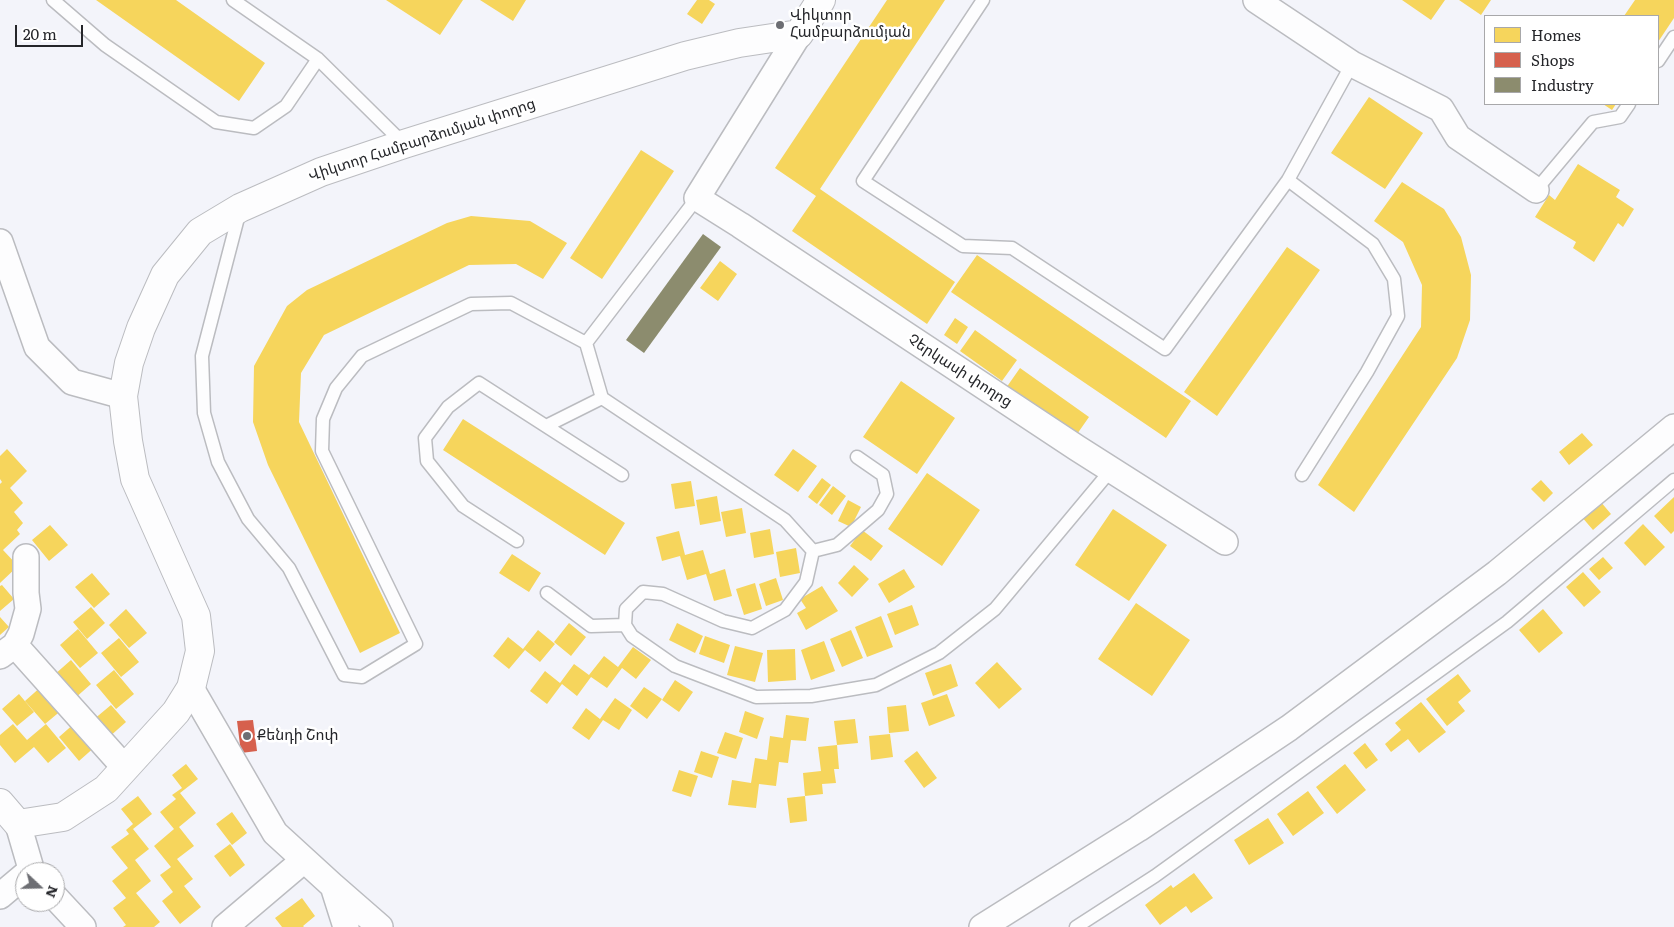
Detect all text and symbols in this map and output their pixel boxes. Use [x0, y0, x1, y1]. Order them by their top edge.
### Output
place label: Վիկտոր Համբարձումյան [790, 7, 911, 42]
scale bar [18, 15, 85, 47]
legend [1484, 15, 1659, 105]
marker: Վիկտոր Համբարձումյան [774, 19, 786, 31]
text: 20 m [23, 22, 57, 45]
text: Homes [1531, 23, 1581, 46]
text: Shops [1531, 48, 1574, 71]
text: Industry [1531, 73, 1594, 96]
street label: Վիկտոր Համբարձումյան փողոց [306, 95, 538, 185]
street label: Չերկասի փողոց [905, 331, 1015, 411]
place label: Քենդի Շոփ [257, 727, 338, 745]
marker: Քենդի Շոփ [241, 730, 253, 742]
north arrow [15, 862, 65, 912]
text: N [42, 883, 65, 901]

